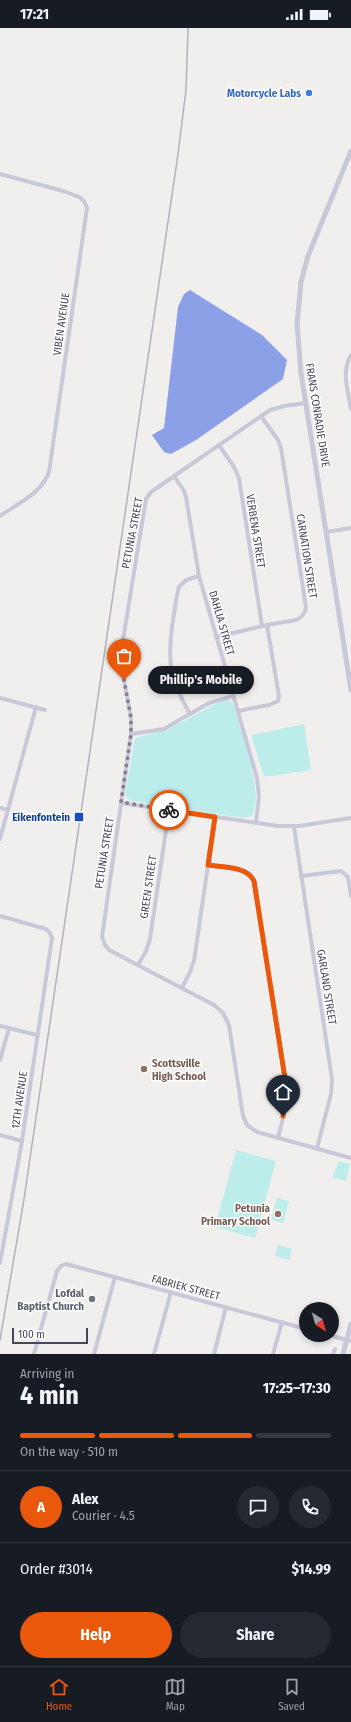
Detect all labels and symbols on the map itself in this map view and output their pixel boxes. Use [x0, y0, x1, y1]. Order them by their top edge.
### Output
place label: Motorcycle Labs [227, 87, 301, 100]
marker: Motorcycle Labs [304, 88, 314, 98]
street label: VIBEN AVENUE [51, 292, 72, 356]
street label: FRANS CONRADIE DRIVE [303, 362, 332, 468]
street label: VERBENA STREET [243, 493, 268, 570]
street label: PETUNIA STREET [119, 496, 146, 570]
street label: CARNATION STREET [293, 513, 320, 600]
street label: DAHLIA STREET [206, 589, 237, 658]
pin [107, 639, 141, 680]
callout: Phillip's Mobile [148, 666, 254, 694]
courier [149, 790, 189, 830]
place label: Eikenfontein [12, 811, 70, 824]
marker: Eikenfontein [73, 811, 85, 823]
street label: PETUNIA STREET [92, 816, 117, 890]
street label: GREEN STREET [138, 854, 159, 919]
street label: GARLAND STREET [314, 948, 339, 1027]
place label: Scottsville High School [152, 1057, 207, 1083]
marker: Scottsville High School [139, 1064, 149, 1074]
street label: 12TH AVENUE [9, 1070, 30, 1130]
pin [266, 1075, 300, 1116]
place label: Petunia Primary School [201, 1202, 271, 1228]
marker: Petunia Primary School [273, 1209, 283, 1219]
street label: FABRIEK STREET [150, 1272, 222, 1303]
place label: Lofdal Baptist Church [17, 1287, 85, 1313]
marker: Lofdal Baptist Church [87, 1294, 97, 1304]
north arrow [299, 1302, 339, 1342]
scale bar [12, 1326, 88, 1345]

